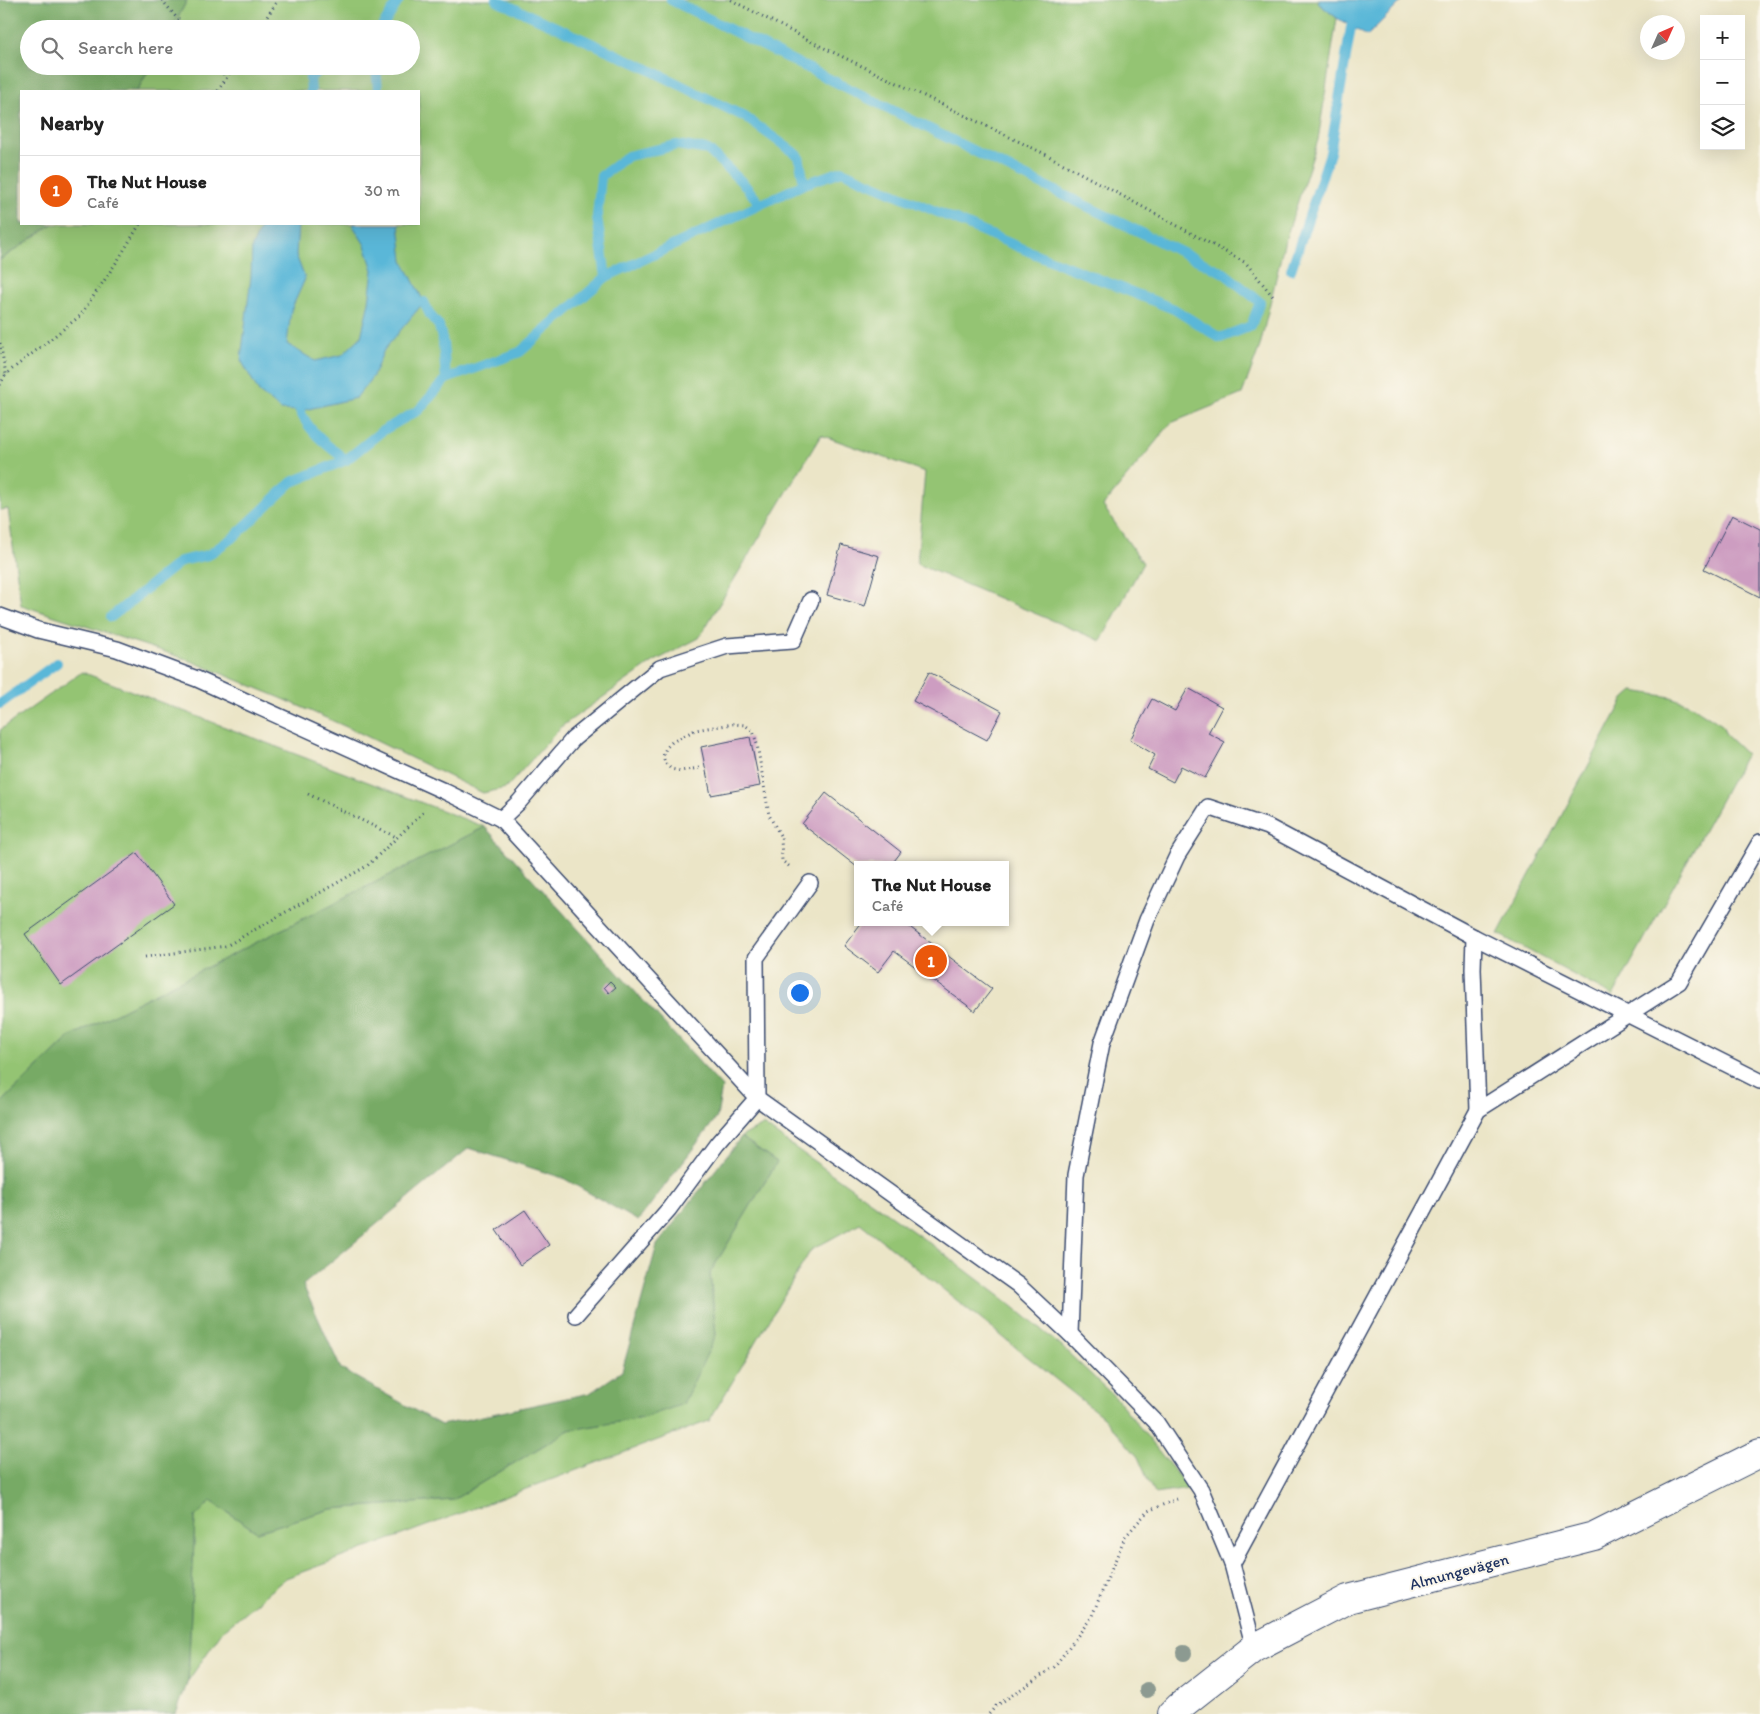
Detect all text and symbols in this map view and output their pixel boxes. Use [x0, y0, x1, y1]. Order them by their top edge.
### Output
north arrow [1640, 15, 1685, 60]
map controls [1700, 15, 1745, 150]
button: + [1700, 15, 1745, 60]
search box [20, 20, 420, 75]
icon: search [38, 34, 66, 62]
text: Search here [78, 36, 173, 59]
button: − [1700, 60, 1745, 105]
button: layers [1700, 105, 1745, 150]
text: Nearby [40, 110, 104, 135]
text: The Nut House [87, 170, 207, 193]
text: 1 [52, 181, 60, 200]
text: 30 m [364, 181, 400, 200]
text: Café [87, 193, 119, 212]
popup [854, 861, 1009, 926]
text: The Nut House [872, 873, 991, 896]
text: Café [872, 896, 903, 915]
pin: 1 [915, 942, 947, 980]
your location [787, 980, 813, 1006]
street label: Almungevägen [1407, 1549, 1511, 1594]

